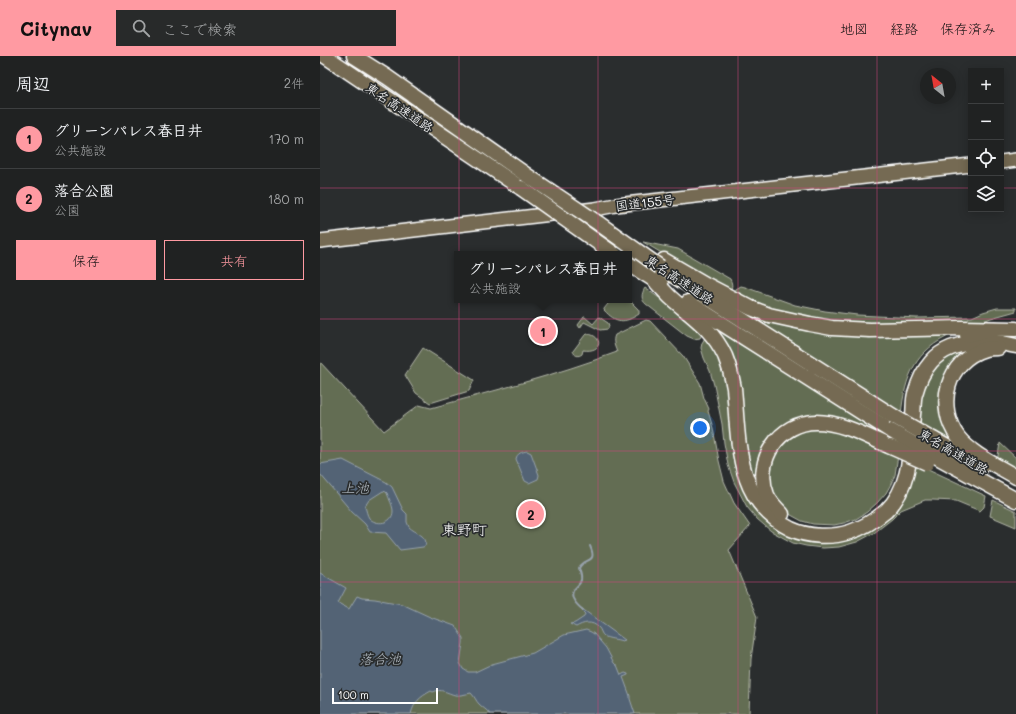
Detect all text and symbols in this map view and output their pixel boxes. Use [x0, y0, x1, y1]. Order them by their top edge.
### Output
search box [116, 10, 396, 46]
text: Citynav [20, 16, 92, 41]
icon: search [130, 17, 152, 39]
text: ここで検索 [162, 19, 237, 39]
text: 地図 [840, 19, 868, 38]
text: 経路 [890, 19, 918, 38]
text: 保存済み [940, 19, 996, 38]
north arrow [920, 68, 956, 104]
map controls [968, 68, 1004, 212]
button: + [968, 68, 1004, 104]
text: 周辺 [16, 72, 50, 94]
text: 2件 [284, 74, 304, 91]
street label: 東名高速道路 [363, 78, 437, 136]
button: − [968, 104, 1004, 140]
text: グリーンパレス春日井 [54, 120, 203, 140]
text: 1 [26, 130, 32, 147]
text: 170 m [268, 130, 304, 147]
button: locate [968, 140, 1004, 176]
text: 公共施設 [54, 141, 106, 158]
button: layers [968, 176, 1004, 212]
text: 落合公園 [54, 180, 114, 200]
text: 2 [25, 190, 33, 207]
text: 180 m [268, 190, 304, 207]
street label: 国道155号 [614, 190, 676, 214]
text: 公園 [54, 201, 80, 218]
button: 保存 [16, 240, 156, 280]
button: 共有 [164, 240, 304, 280]
popup [454, 251, 632, 303]
street label: 東名高速道路 [643, 251, 717, 307]
text: グリーンパレス春日井 [469, 258, 617, 278]
text: 公共施設 [469, 279, 521, 296]
pin: 1 [530, 316, 556, 346]
your location [690, 418, 710, 438]
street label: 東名高速道路 [916, 424, 992, 478]
water label: 上池 [341, 478, 370, 497]
pin: 2 [518, 499, 544, 529]
district label: 東野町 [441, 519, 487, 539]
water label: 落合池 [359, 649, 402, 668]
scale bar [332, 686, 438, 705]
text: 100 m [338, 687, 369, 702]

